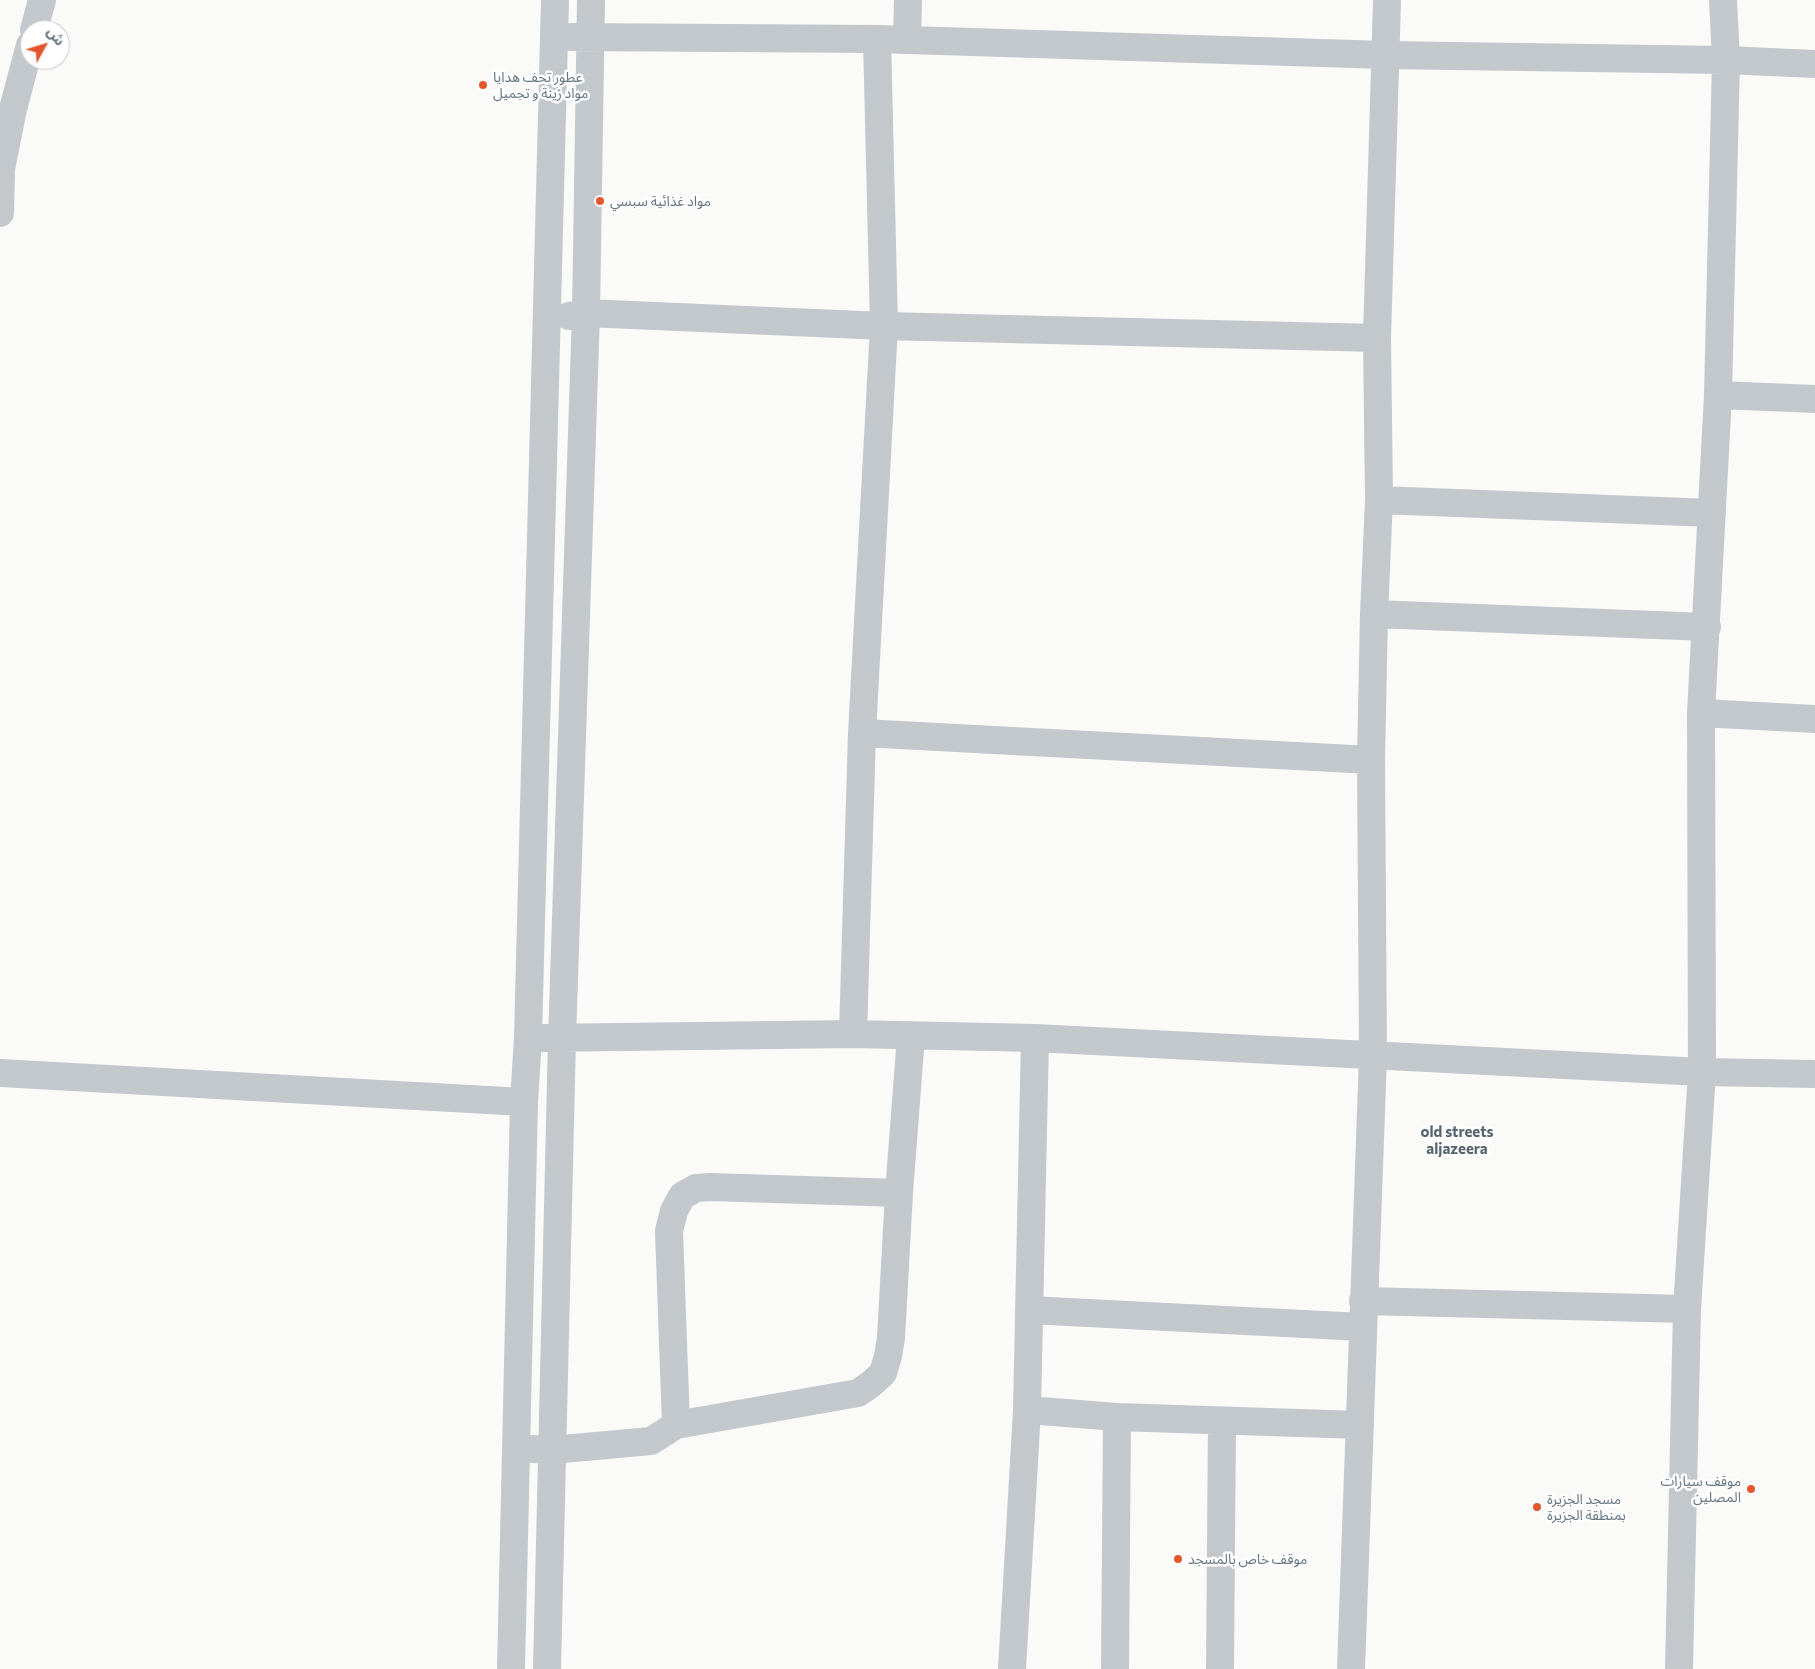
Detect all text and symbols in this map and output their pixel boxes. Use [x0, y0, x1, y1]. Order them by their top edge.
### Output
north arrow [20, 20, 70, 70]
text: ش [44, 23, 69, 49]
place label: عطور تحف هدايا مواد زينة و تجميل [493, 69, 588, 102]
marker: عطور تحف هدايا مواد زينة و تجميل [477, 79, 489, 91]
place label: مواد غذائية سبسي [610, 193, 711, 209]
marker: مواد غذائية سبسي [594, 195, 606, 207]
district label: old streets aljazeera [1421, 1123, 1493, 1158]
place label: موقف سيارات المصلين [1660, 1473, 1741, 1505]
marker: موقف سيارات المصلين [1745, 1483, 1757, 1495]
place label: مسجد الجزيرة بمنطقة الجزيرة [1547, 1491, 1626, 1524]
marker: مسجد الجزيرة بمنطقة الجزيرة [1531, 1501, 1543, 1513]
place label: موقف خاص بالمسجد [1188, 1551, 1307, 1567]
marker: موقف خاص بالمسجد [1172, 1553, 1184, 1565]

